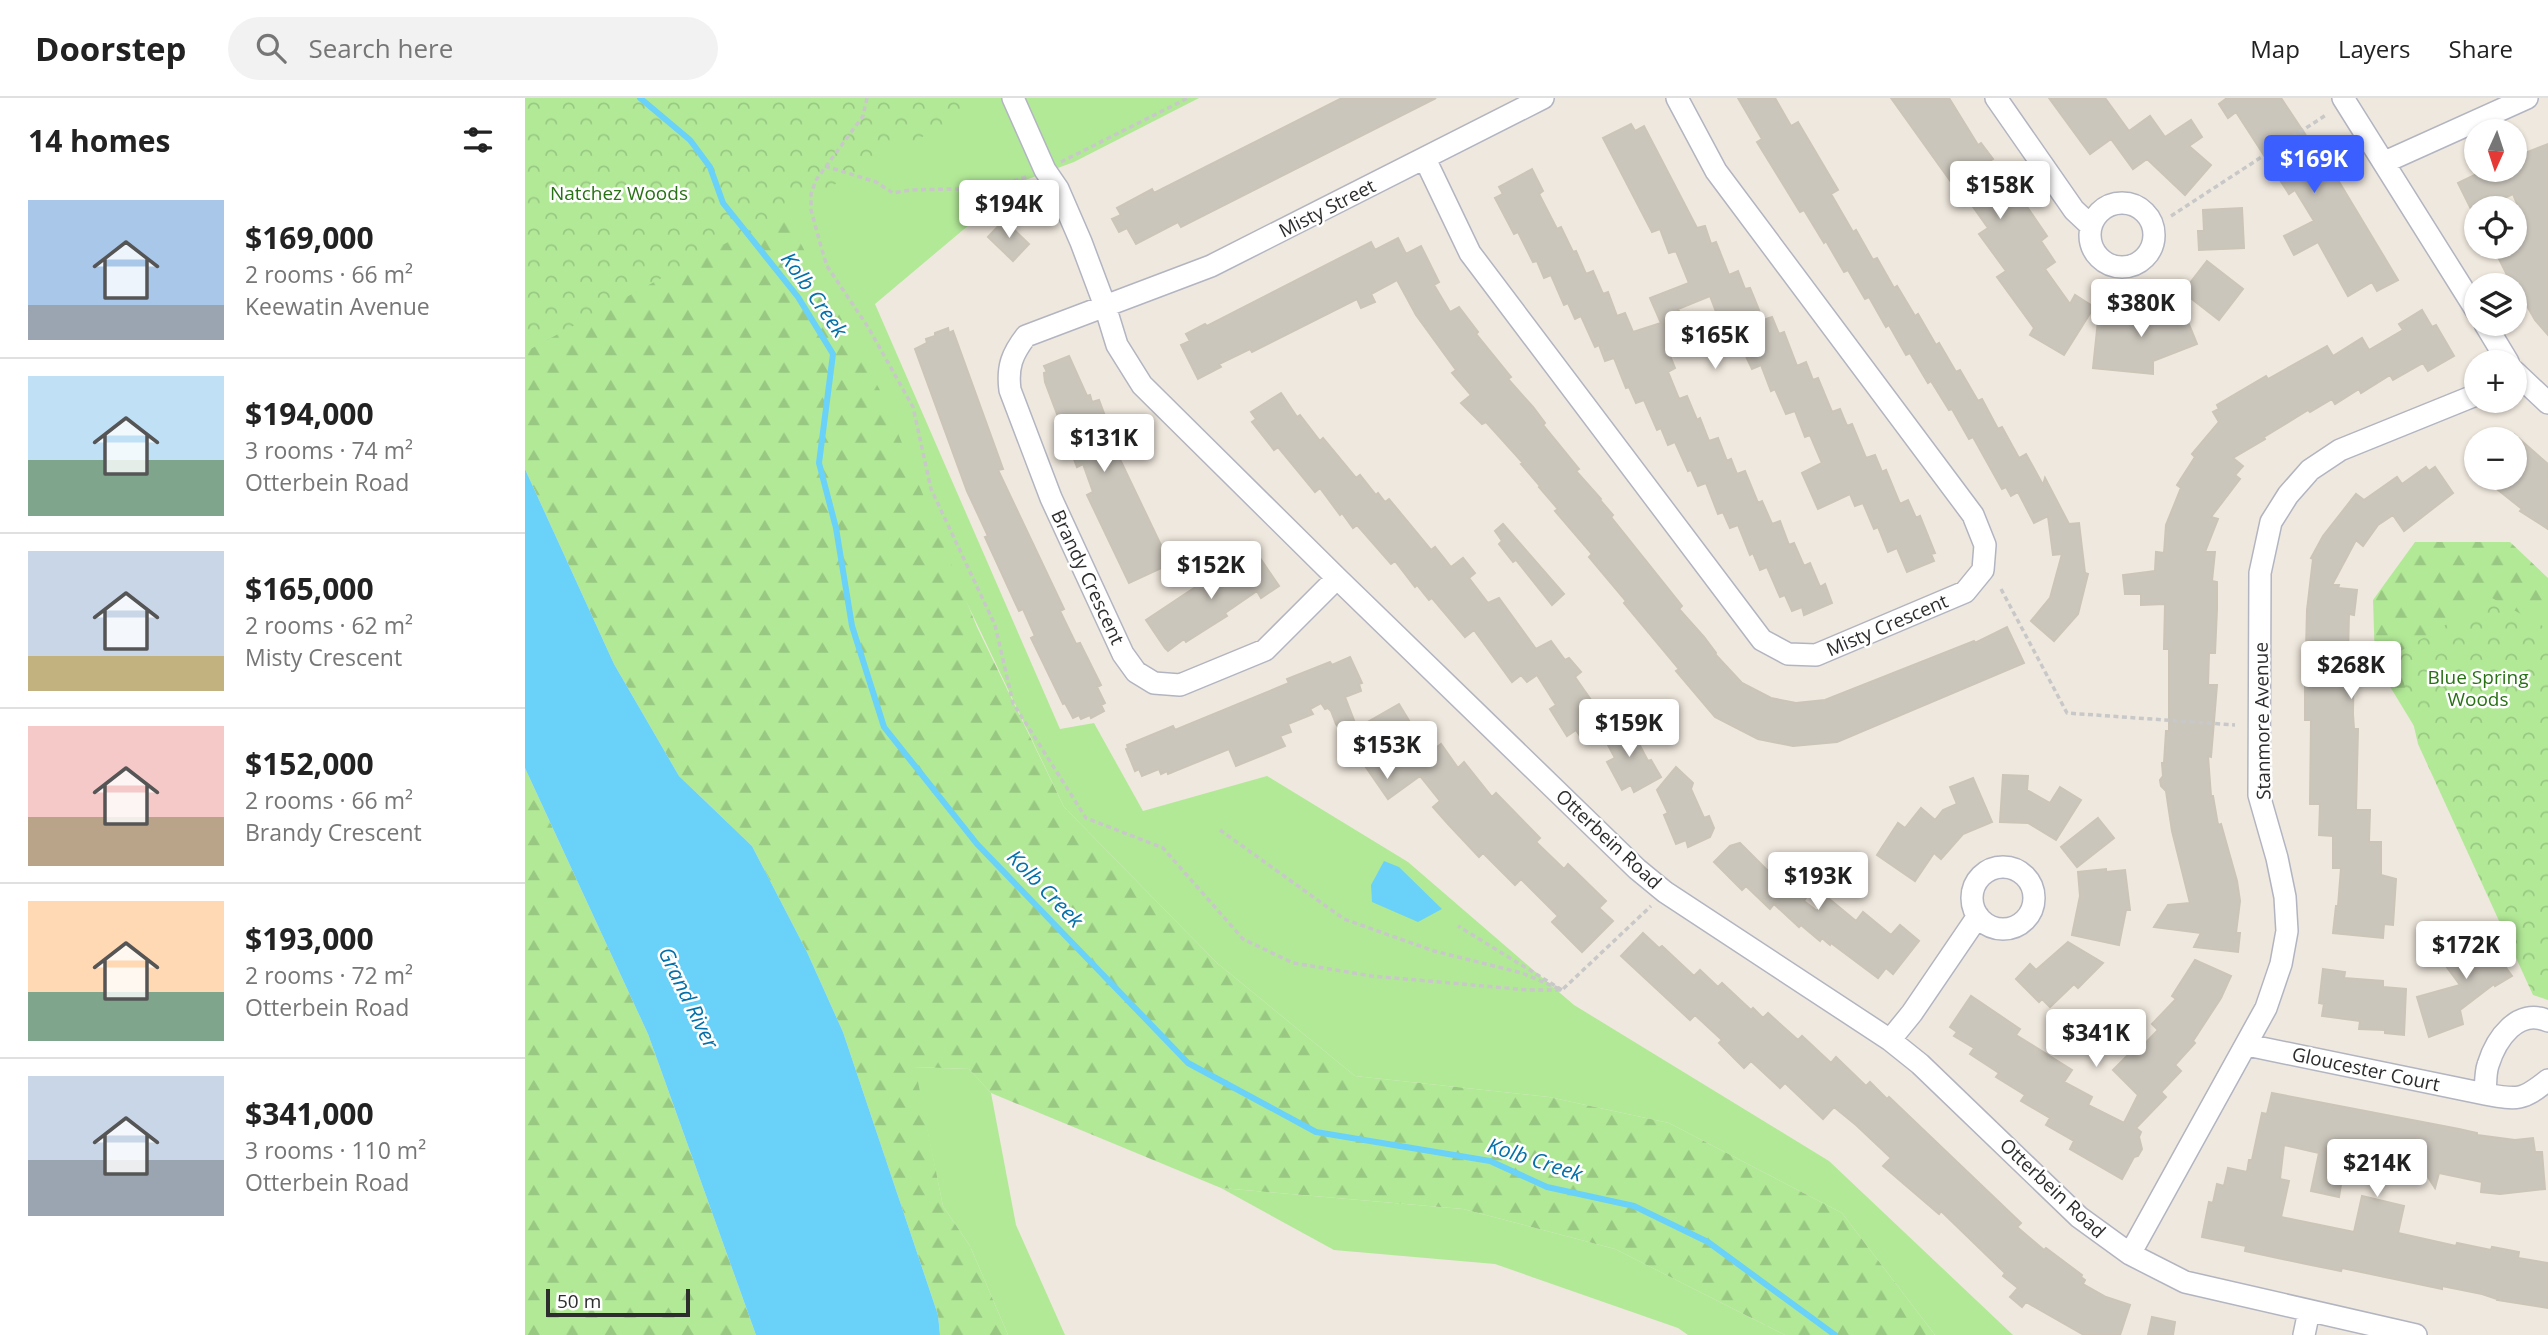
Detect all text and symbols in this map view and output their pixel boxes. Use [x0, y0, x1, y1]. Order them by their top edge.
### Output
search box [228, 17, 718, 80]
text: Doorstep [35, 26, 186, 71]
icon: search [252, 29, 290, 67]
text: Search here [308, 30, 453, 66]
text: Map [2250, 32, 2300, 65]
text: Layers [2338, 32, 2411, 65]
text: Share [2449, 32, 2513, 65]
north arrow [2464, 119, 2527, 182]
map controls [2464, 119, 2527, 490]
text: 14 homes [28, 120, 171, 161]
icon: filters [459, 121, 497, 159]
pin: $169K [2265, 136, 2363, 195]
text: $169K [2280, 142, 2348, 174]
pin: $158K [1951, 162, 2049, 221]
text: $158K [1966, 168, 2034, 200]
street label: Misty Street [1274, 172, 1380, 243]
park label: Natchez Woods [550, 180, 688, 206]
pin: $194K [960, 180, 1058, 240]
text: $194K [975, 187, 1043, 219]
button: locate [2464, 196, 2527, 259]
text: $169,000 [245, 217, 374, 258]
icon: home [84, 228, 168, 312]
water label: Kolb Creek [775, 246, 855, 343]
text: 2 rooms · 66 m² [245, 258, 413, 290]
button: layers [2464, 273, 2527, 336]
pin: $380K [2092, 280, 2190, 339]
text: $380K [2107, 286, 2175, 318]
text: Keewatin Avenue [245, 290, 430, 322]
pin: $165K [1666, 312, 1764, 371]
text: $165K [1681, 318, 1749, 350]
button: + [2464, 350, 2527, 413]
text: $194,000 [245, 393, 374, 434]
icon: home [84, 404, 168, 488]
pin: $131K [1055, 414, 1153, 474]
text: $131K [1070, 421, 1138, 453]
button: − [2464, 427, 2527, 490]
text: 3 rooms · 74 m² [245, 434, 413, 466]
text: Otterbein Road [245, 466, 409, 498]
street label: Brandy Crescent [1045, 505, 1131, 649]
pin: $152K [1162, 542, 1260, 601]
text: $152K [1177, 548, 1245, 580]
text: $165,000 [245, 568, 374, 609]
icon: home [84, 579, 168, 663]
street label: Misty Crescent [1822, 588, 1952, 662]
text: 2 rooms · 62 m² [245, 609, 413, 641]
text: Misty Crescent [245, 641, 402, 673]
street label: Stanmore Avenue [2248, 642, 2276, 800]
pin: $268K [2302, 642, 2400, 701]
text: $268K [2317, 648, 2385, 680]
park label: Blue Spring Woods [2428, 664, 2528, 712]
pin: $159K [1580, 700, 1678, 759]
text: $159K [1595, 706, 1663, 738]
pin: $153K [1338, 722, 1436, 781]
text: $153K [1353, 728, 1421, 760]
text: $152,000 [245, 743, 374, 784]
icon: home [84, 754, 168, 838]
street label: Otterbein Road [1550, 783, 1668, 895]
text: 2 rooms · 66 m² [245, 784, 413, 816]
text: Brandy Crescent [245, 816, 422, 848]
water label: Kolb Creek [1002, 843, 1090, 934]
pin: $193K [1769, 852, 1867, 912]
text: $193K [1784, 859, 1852, 891]
text: $193,000 [245, 918, 374, 959]
pin: $172K [2417, 922, 2515, 981]
text: $172K [2432, 928, 2500, 960]
icon: home [84, 929, 168, 1013]
water label: Grand River [652, 942, 726, 1054]
text: 2 rooms · 72 m² [245, 959, 413, 991]
text: Otterbein Road [245, 991, 409, 1023]
pin: $341K [2047, 1010, 2145, 1069]
text: $341K [2062, 1016, 2130, 1048]
street label: Gloucester Court [2290, 1041, 2442, 1097]
text: $341,000 [245, 1093, 374, 1134]
icon: home [84, 1104, 168, 1188]
water label: Kolb Creek [1484, 1131, 1587, 1188]
street label: Otterbein Road [1994, 1132, 2112, 1244]
text: 3 rooms · 110 m² [245, 1134, 426, 1166]
pin: $214K [2328, 1140, 2426, 1199]
text: $214K [2343, 1146, 2411, 1178]
text: Otterbein Road [245, 1166, 409, 1198]
scale bar [546, 1286, 689, 1318]
text: 50 m [557, 1288, 601, 1314]

